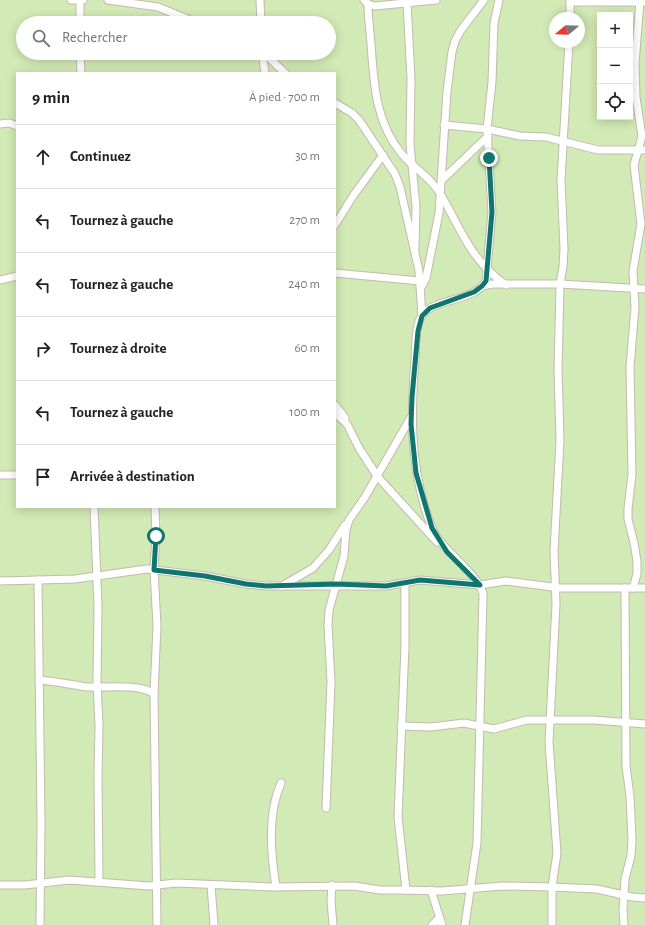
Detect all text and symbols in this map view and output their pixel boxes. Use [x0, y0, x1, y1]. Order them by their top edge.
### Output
north arrow [549, 12, 585, 48]
map controls [597, 12, 633, 120]
button: + [597, 12, 633, 48]
search box [16, 16, 336, 60]
icon: search [30, 27, 52, 49]
text: Rechercher [62, 30, 127, 45]
button: − [597, 48, 633, 84]
button: locate [597, 84, 633, 120]
text: 9 min [32, 89, 70, 106]
text: À pied · 700 m [249, 91, 320, 104]
icon: ahead [32, 146, 54, 168]
text: Continuez [70, 149, 131, 164]
route end [480, 149, 498, 167]
text: 30 m [295, 150, 320, 163]
icon: left [32, 210, 54, 232]
text: Tournez à gauche [70, 213, 173, 228]
text: 270 m [289, 214, 320, 227]
icon: left [32, 274, 54, 296]
text: Tournez à gauche [70, 277, 173, 292]
text: 240 m [288, 278, 320, 291]
icon: right [32, 338, 54, 360]
text: Tournez à droite [70, 341, 167, 356]
text: 60 m [294, 342, 320, 355]
icon: left [32, 402, 54, 424]
text: Tournez à gauche [70, 405, 173, 420]
text: 100 m [289, 406, 320, 419]
icon: arrive [32, 466, 54, 488]
text: Arrivée à destination [70, 469, 195, 484]
route start [147, 527, 165, 545]

